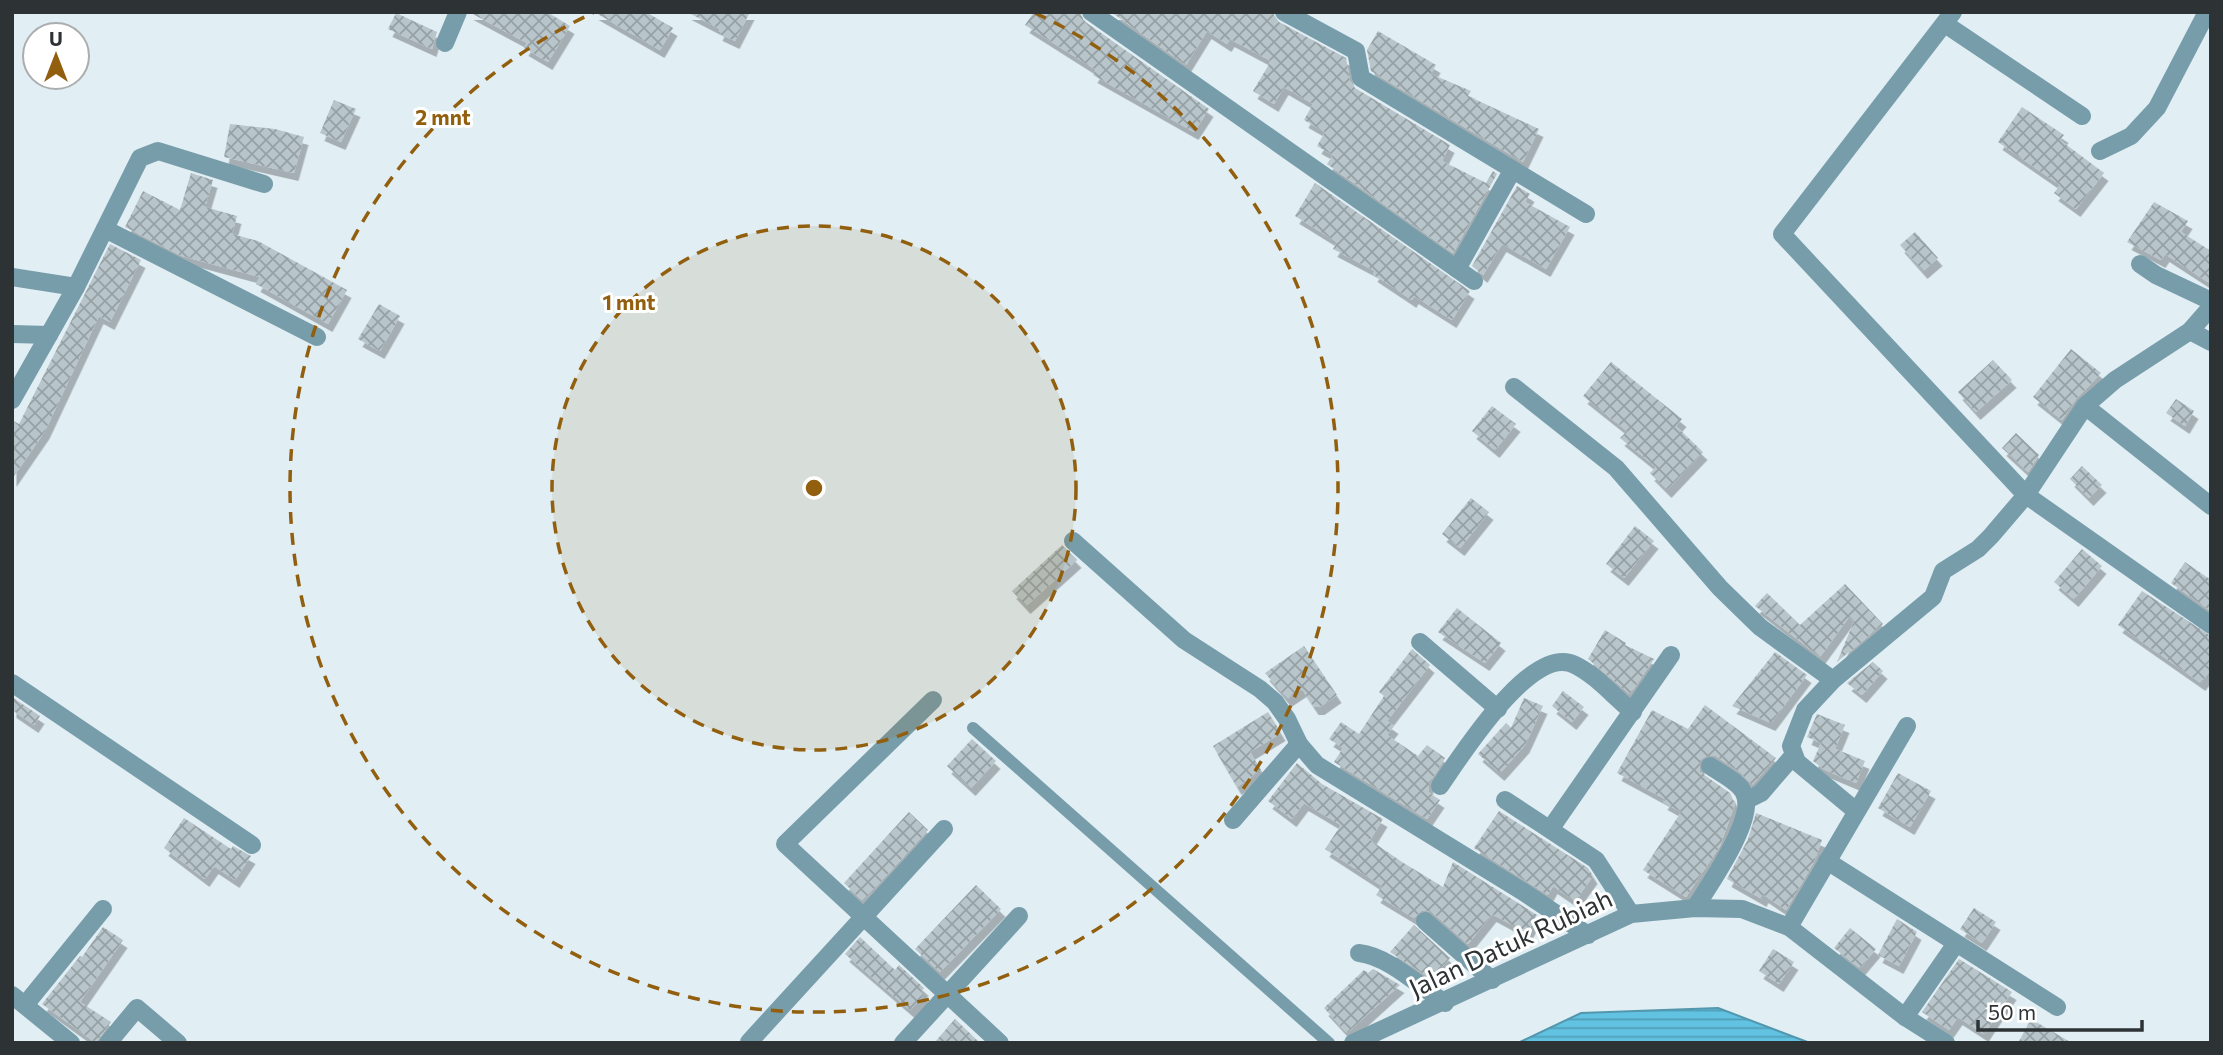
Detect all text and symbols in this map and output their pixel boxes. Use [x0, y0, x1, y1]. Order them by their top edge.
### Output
north arrow [21, 21, 91, 91]
text: U [49, 27, 63, 50]
text: 2 mnt [415, 104, 471, 129]
text: 1 mnt [603, 289, 656, 314]
centre of rings [802, 476, 826, 500]
street label: Jalan Datuk Rubiah [1403, 881, 1617, 1003]
scale bar [1978, 988, 2142, 1032]
text: 50 m [1988, 999, 2036, 1024]

